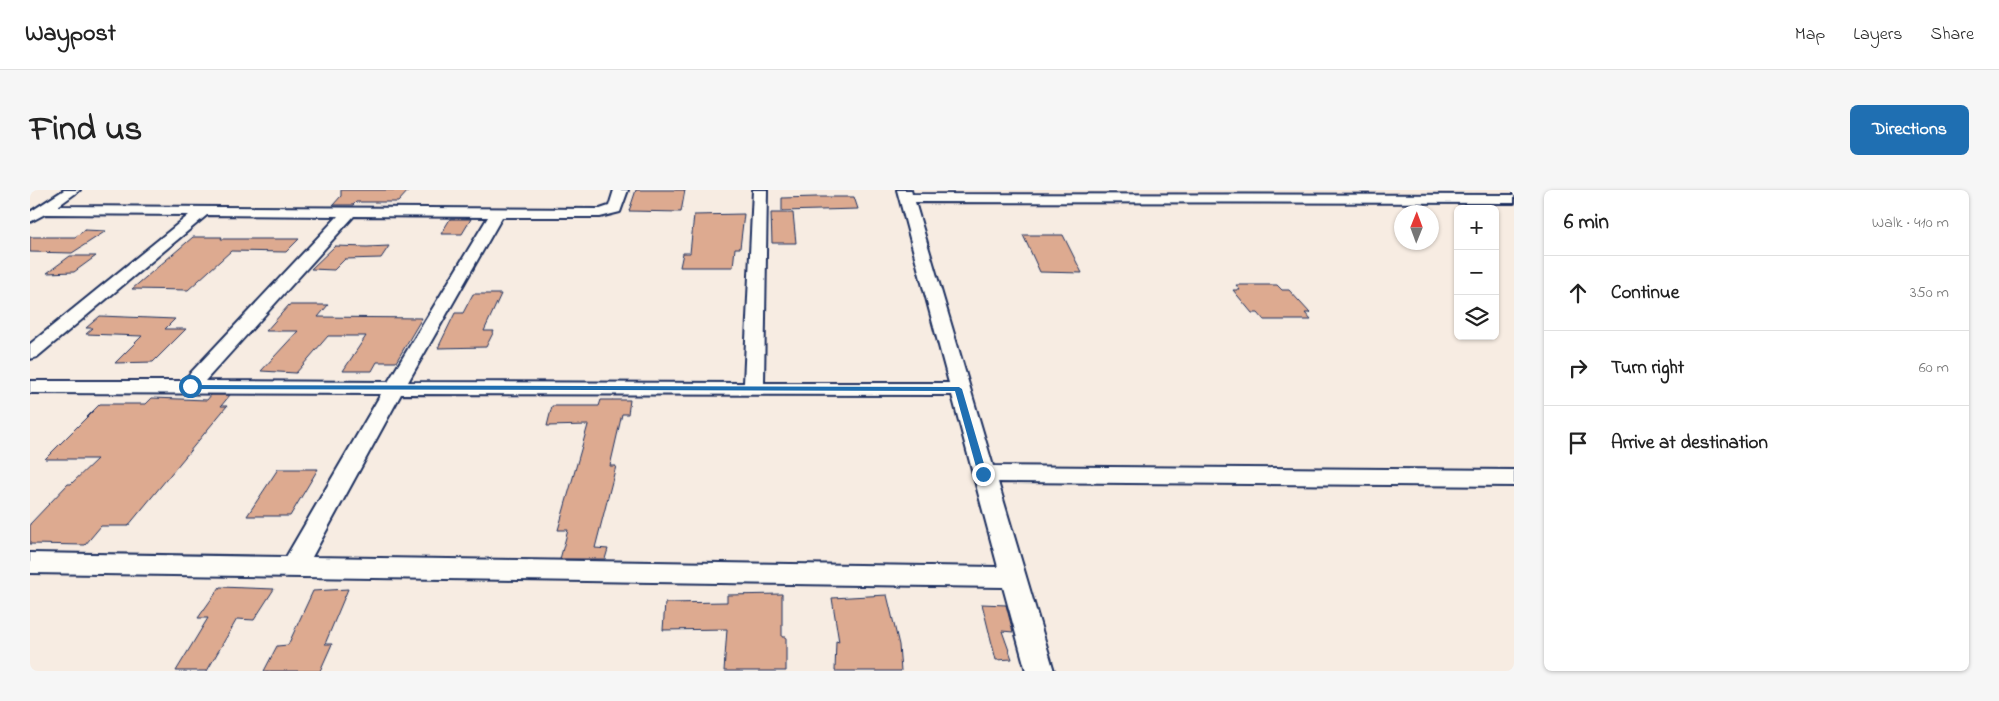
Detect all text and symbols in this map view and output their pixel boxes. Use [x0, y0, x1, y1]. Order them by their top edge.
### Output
text: Waypost [25, 17, 116, 52]
text: Map [1795, 22, 1825, 48]
text: Layers [1853, 22, 1903, 48]
text: Share [1931, 22, 1974, 48]
text: Find us [30, 105, 142, 156]
button: Directions [1850, 105, 1969, 155]
north arrow [1394, 205, 1439, 250]
map controls [1454, 205, 1499, 340]
button: + [1454, 205, 1499, 250]
text: 6 min [1564, 208, 1609, 238]
text: Walk · 410 m [1872, 211, 1949, 235]
button: − [1454, 250, 1499, 295]
icon: ahead [1564, 279, 1592, 307]
text: Continue [1611, 280, 1679, 307]
text: 350 m [1910, 281, 1949, 305]
button: layers [1454, 295, 1499, 340]
icon: right [1564, 354, 1592, 382]
text: Turn right [1611, 355, 1684, 382]
text: 60 m [1919, 356, 1949, 380]
route start [179, 375, 202, 398]
icon: arrive [1564, 429, 1592, 457]
text: Arrive at destination [1611, 430, 1768, 457]
route end [972, 463, 995, 486]

